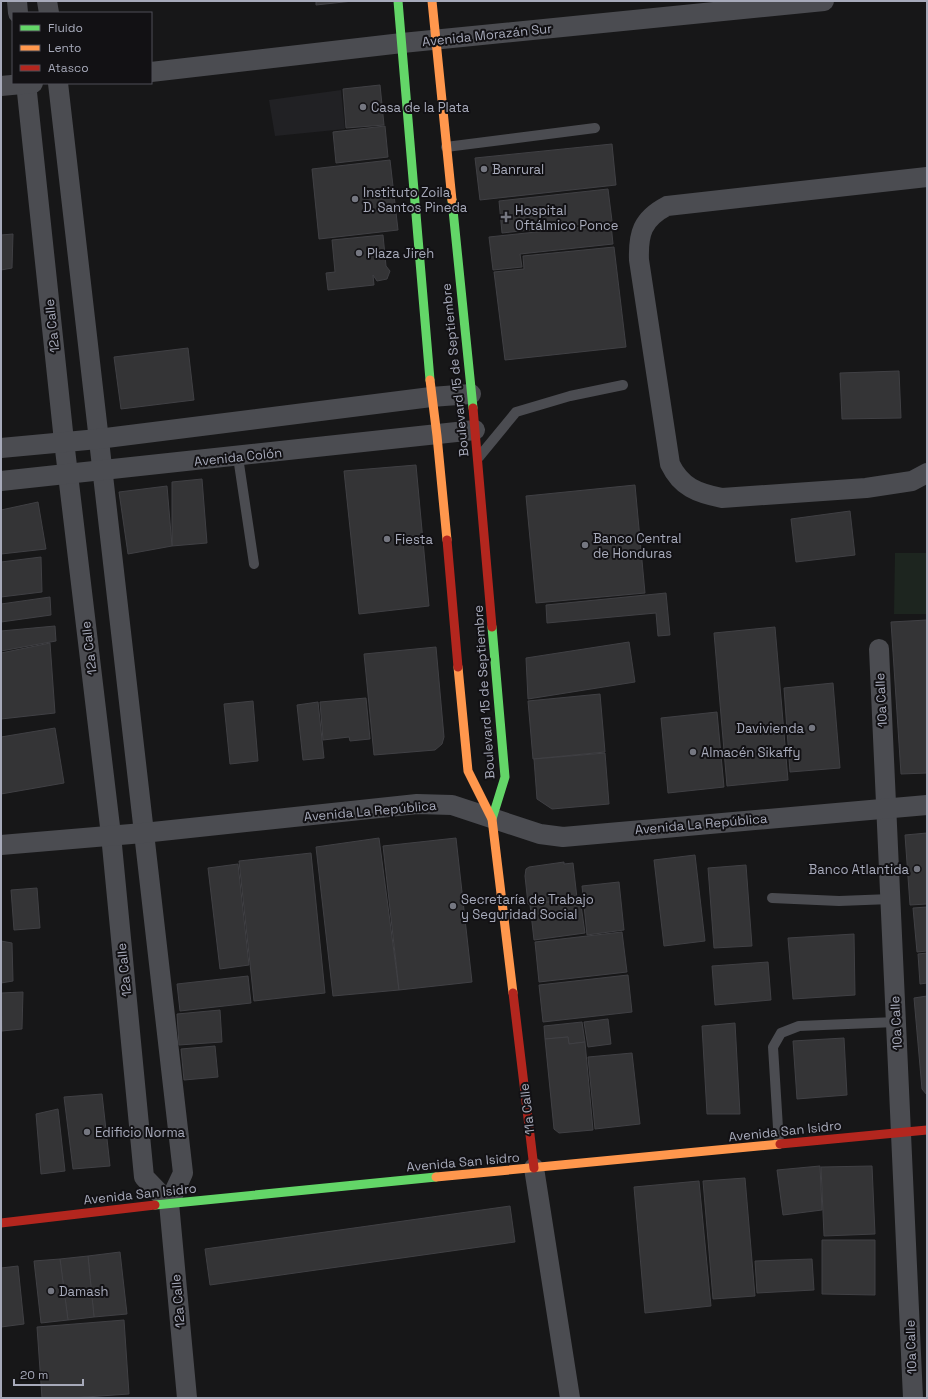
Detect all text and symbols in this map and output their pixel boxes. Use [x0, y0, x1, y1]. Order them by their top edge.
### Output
legend [12, 12, 152, 84]
text: Fluido [48, 20, 83, 36]
street label: Avenida Morazán Sur [421, 20, 553, 50]
text: Lento [48, 40, 82, 56]
text: Atasco [48, 60, 89, 76]
place label: Casa de la Plata [371, 99, 470, 116]
marker: Casa de la Plata [358, 102, 368, 112]
place label: Banrural [492, 161, 544, 178]
marker: Banrural [479, 164, 489, 174]
place label: Instituto Zoila D. Santos Pineda [363, 184, 468, 216]
marker: Instituto Zoila D. Santos Pineda [350, 194, 360, 204]
place label: Hospital Oftálmico Ponce [515, 202, 618, 234]
marker: Hospital Oftálmico Ponce [500, 211, 512, 223]
place label: Plaza Jireh [367, 245, 434, 262]
marker: Plaza Jireh [354, 248, 364, 258]
street label: Boulevard 15 de Septiembre [437, 282, 473, 458]
street label: 12a Calle [41, 298, 63, 354]
street label: Avenida Colón [193, 444, 283, 470]
place label: Banco Central de Honduras [593, 530, 681, 562]
place label: Fiesta [395, 531, 434, 548]
marker: Fiesta [382, 534, 392, 544]
marker: Banco Central de Honduras [580, 540, 590, 550]
street label: Boulevard 15 de Septiembre [469, 604, 499, 780]
street label: 12a Calle [77, 620, 101, 676]
street label: 10a Calle [871, 672, 891, 728]
place label: Davivienda [736, 720, 805, 737]
marker: Davivienda [807, 723, 817, 733]
place label: Almacén Sikaffy [701, 744, 801, 761]
marker: Almacén Sikaffy [688, 747, 698, 757]
street label: Avenida La República [303, 797, 437, 825]
street label: Avenida La República [634, 810, 768, 838]
place label: Banco Atlantida [809, 861, 910, 878]
marker: Banco Atlantida [912, 864, 922, 874]
place label: Secretaría de Trabajo y Seguridad Social [461, 891, 594, 923]
marker: Secretaría de Trabajo y Seguridad Social [448, 901, 458, 911]
street label: 12a Calle [113, 942, 135, 998]
street label: 10a Calle [886, 995, 906, 1051]
street label: 11a Calle [515, 1082, 539, 1136]
street label: Avenida San Isidro [728, 1117, 842, 1145]
place label: Edificio Norma [95, 1124, 186, 1141]
marker: Edificio Norma [82, 1127, 92, 1137]
street label: Avenida San Isidro [406, 1149, 520, 1175]
street label: Avenida San Isidro [83, 1180, 197, 1208]
street label: 12a Calle [167, 1273, 189, 1329]
place label: Damash [59, 1283, 109, 1300]
marker: Damash [46, 1286, 56, 1296]
street label: 10a Calle [902, 1319, 920, 1375]
scale bar [14, 1361, 83, 1387]
text: 20 m [20, 1367, 48, 1383]

